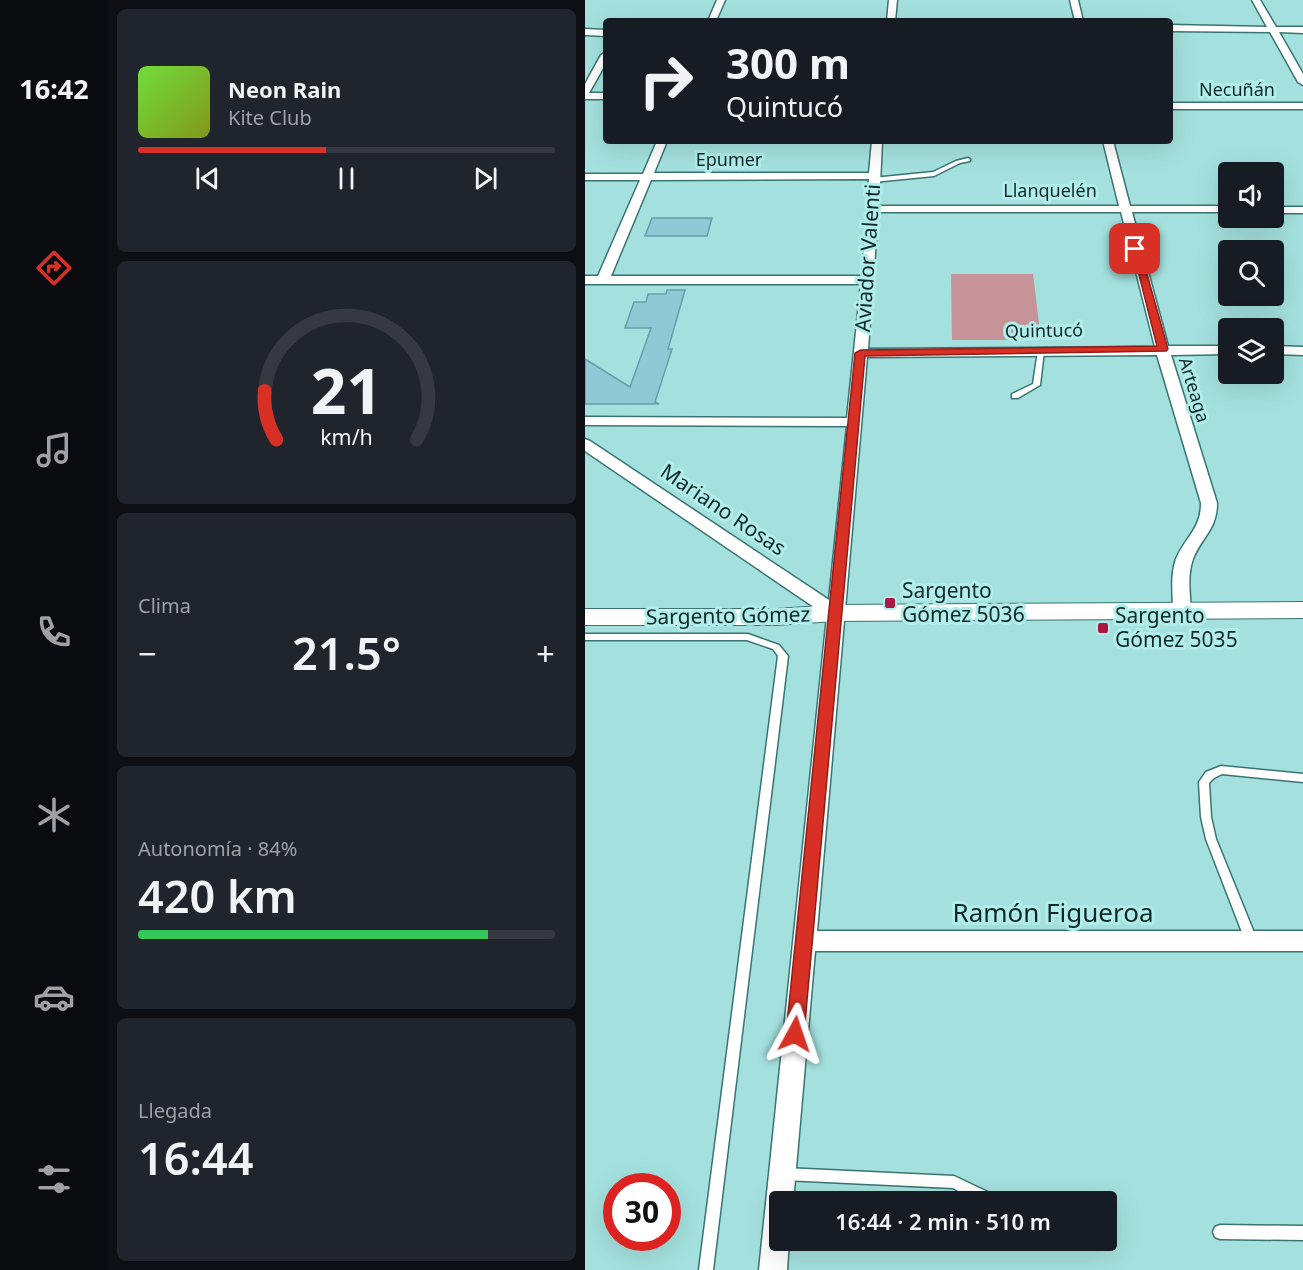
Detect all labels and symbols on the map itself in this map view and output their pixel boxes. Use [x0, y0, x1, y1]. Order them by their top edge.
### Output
street label: Necuñán [1199, 77, 1275, 101]
street label: Epumer [696, 147, 763, 171]
street label: Llanquelén [1003, 178, 1097, 202]
street label: Aviador Valenti [848, 183, 886, 333]
pin [1109, 223, 1160, 274]
street label: Quintucó [1005, 317, 1083, 343]
street label: Arteaga [1174, 354, 1216, 425]
street label: Mariano Rosas [655, 457, 792, 561]
place label: Sargento Gómez 5036 [902, 576, 1025, 628]
marker: Sargento Gómez 5036 [883, 596, 897, 610]
street label: Sargento Gómez [646, 600, 811, 630]
place label: Sargento Gómez 5035 [1115, 601, 1238, 653]
marker: Sargento Gómez 5035 [1096, 621, 1110, 635]
street label: Ramón Figueroa [952, 894, 1154, 930]
position arrow [763, 1002, 827, 1066]
speed limit sign: 30 [603, 1173, 681, 1251]

